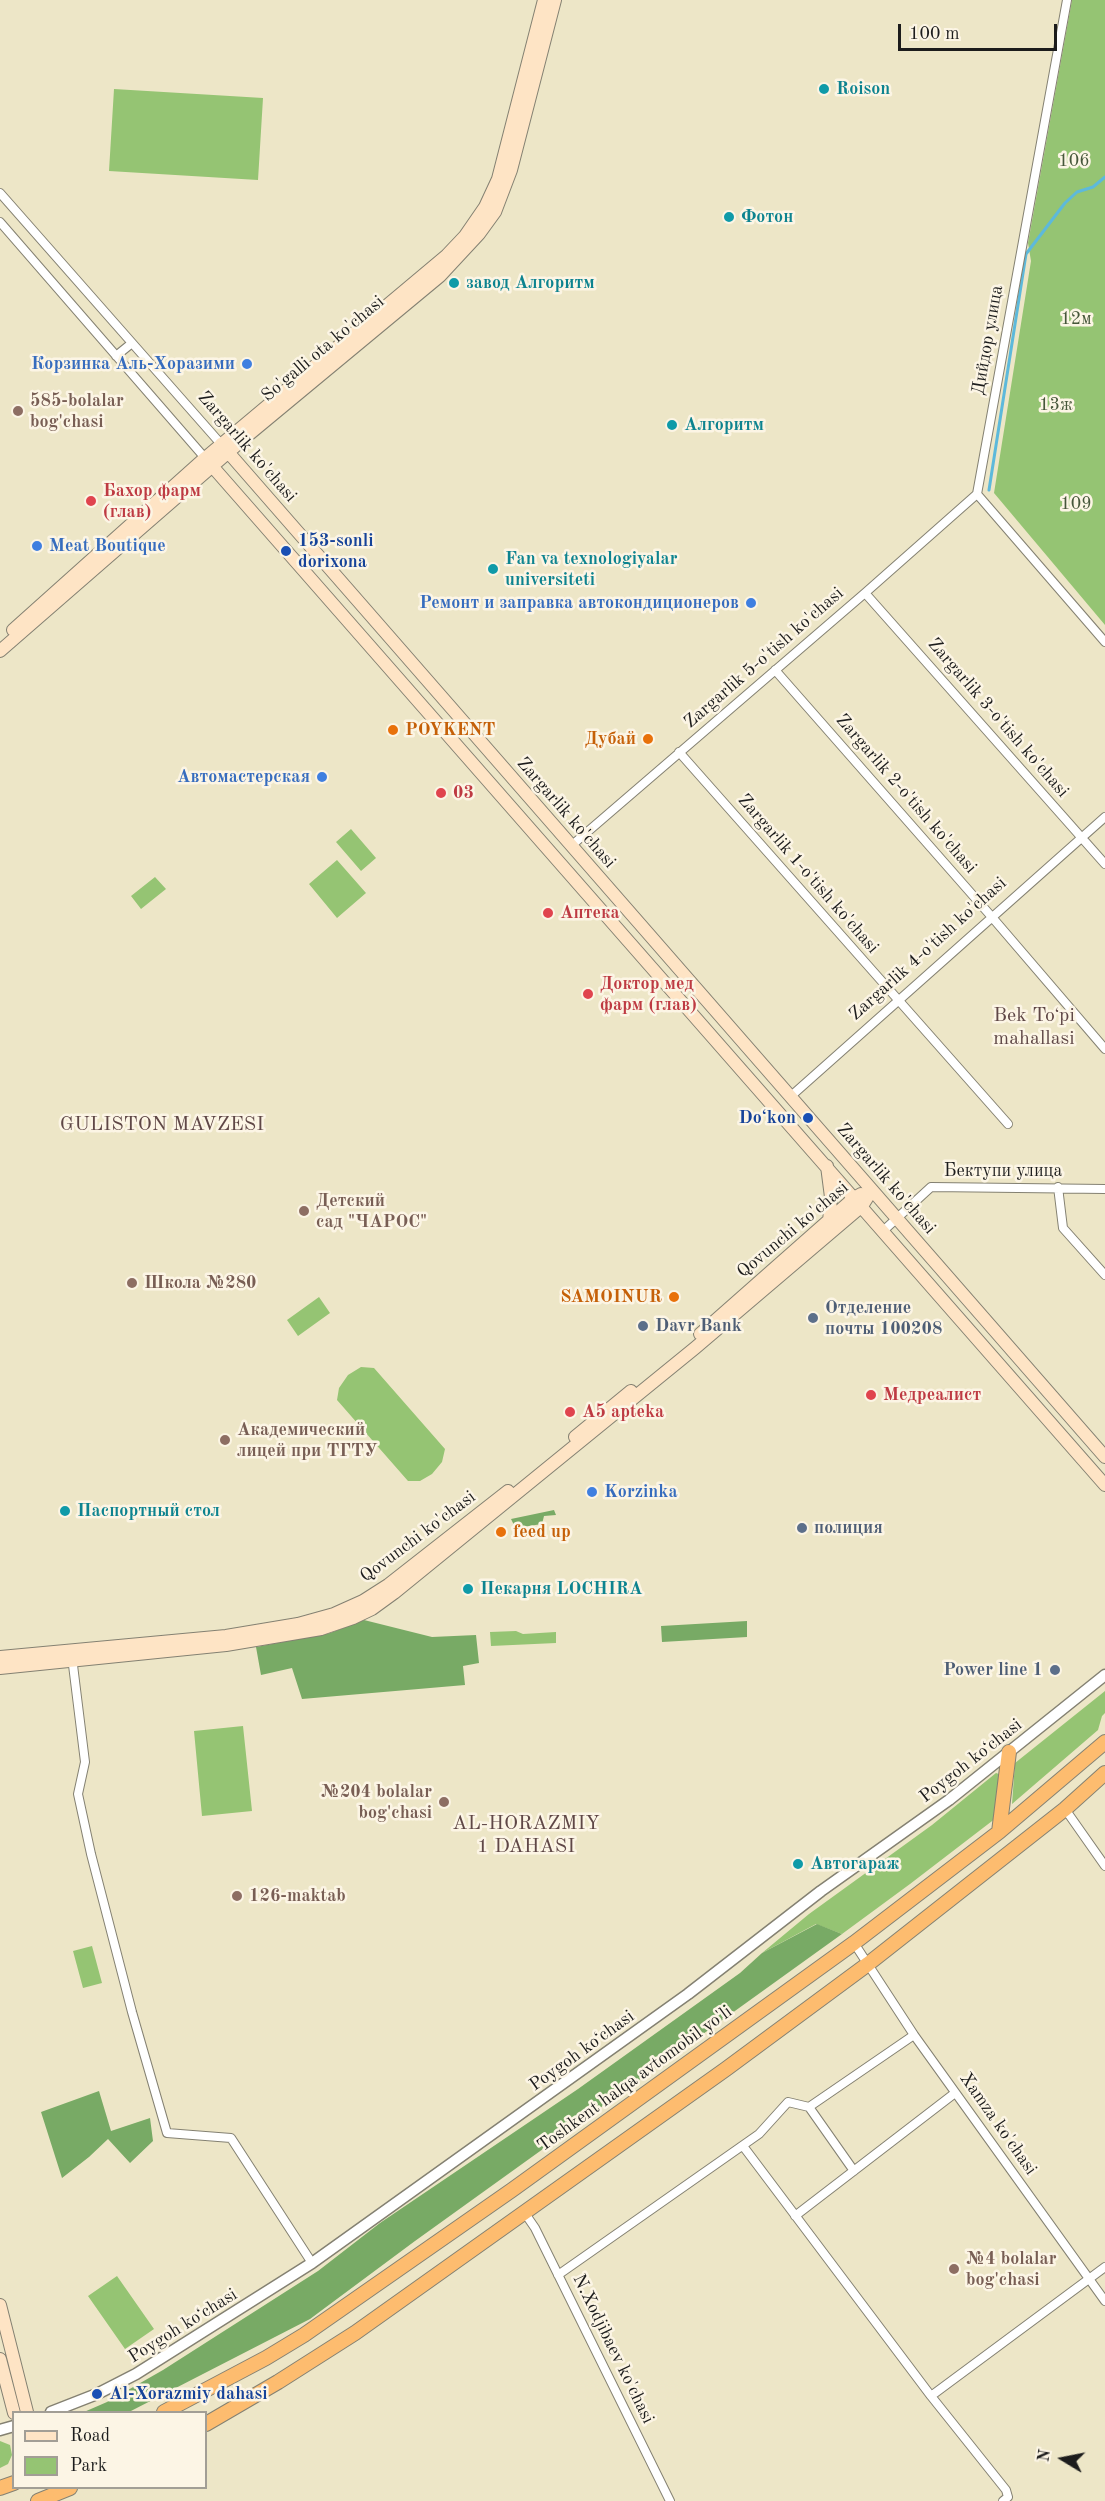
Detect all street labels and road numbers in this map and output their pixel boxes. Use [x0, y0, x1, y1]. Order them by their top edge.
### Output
street label: Дийдор улица [968, 284, 1008, 396]
street label: So'galli ota ko'chasi [257, 291, 389, 407]
street label: Zargarlik ko'chasi [193, 387, 301, 507]
street label: Zargarlik 5-o'tish ko'chasi [680, 583, 848, 733]
street label: Zargarlik 3-o'tish ko'chasi [923, 634, 1073, 802]
street label: Zargarlik 2-o'tish ko'chasi [831, 710, 981, 878]
street label: Zargarlik ko'chasi [512, 753, 620, 873]
street label: Zargarlik 1-o'tish ko'chasi [733, 790, 883, 958]
street label: Zargarlik 4-o'tish ko'chasi [845, 873, 1011, 1025]
street label: Zargarlik ko'chasi [832, 1119, 940, 1239]
street label: Бектупи улица [944, 1160, 1062, 1182]
street label: Qovunchi ko'chasi [733, 1177, 853, 1283]
street label: Qovunchi ko'chasi [356, 1487, 480, 1587]
street label: Poygoh koʻchasi [915, 1714, 1027, 1808]
street label: Toshkent halqa avtomobil yo'li [533, 2001, 737, 2157]
street label: Poygoh koʻchasi [525, 2006, 639, 2096]
street label: Xamza ko'chasi [955, 2069, 1041, 2179]
street label: N.Xodjibaev ko'chasi [567, 2271, 659, 2427]
street label: Poygoh koʻchasi [125, 2284, 241, 2368]

